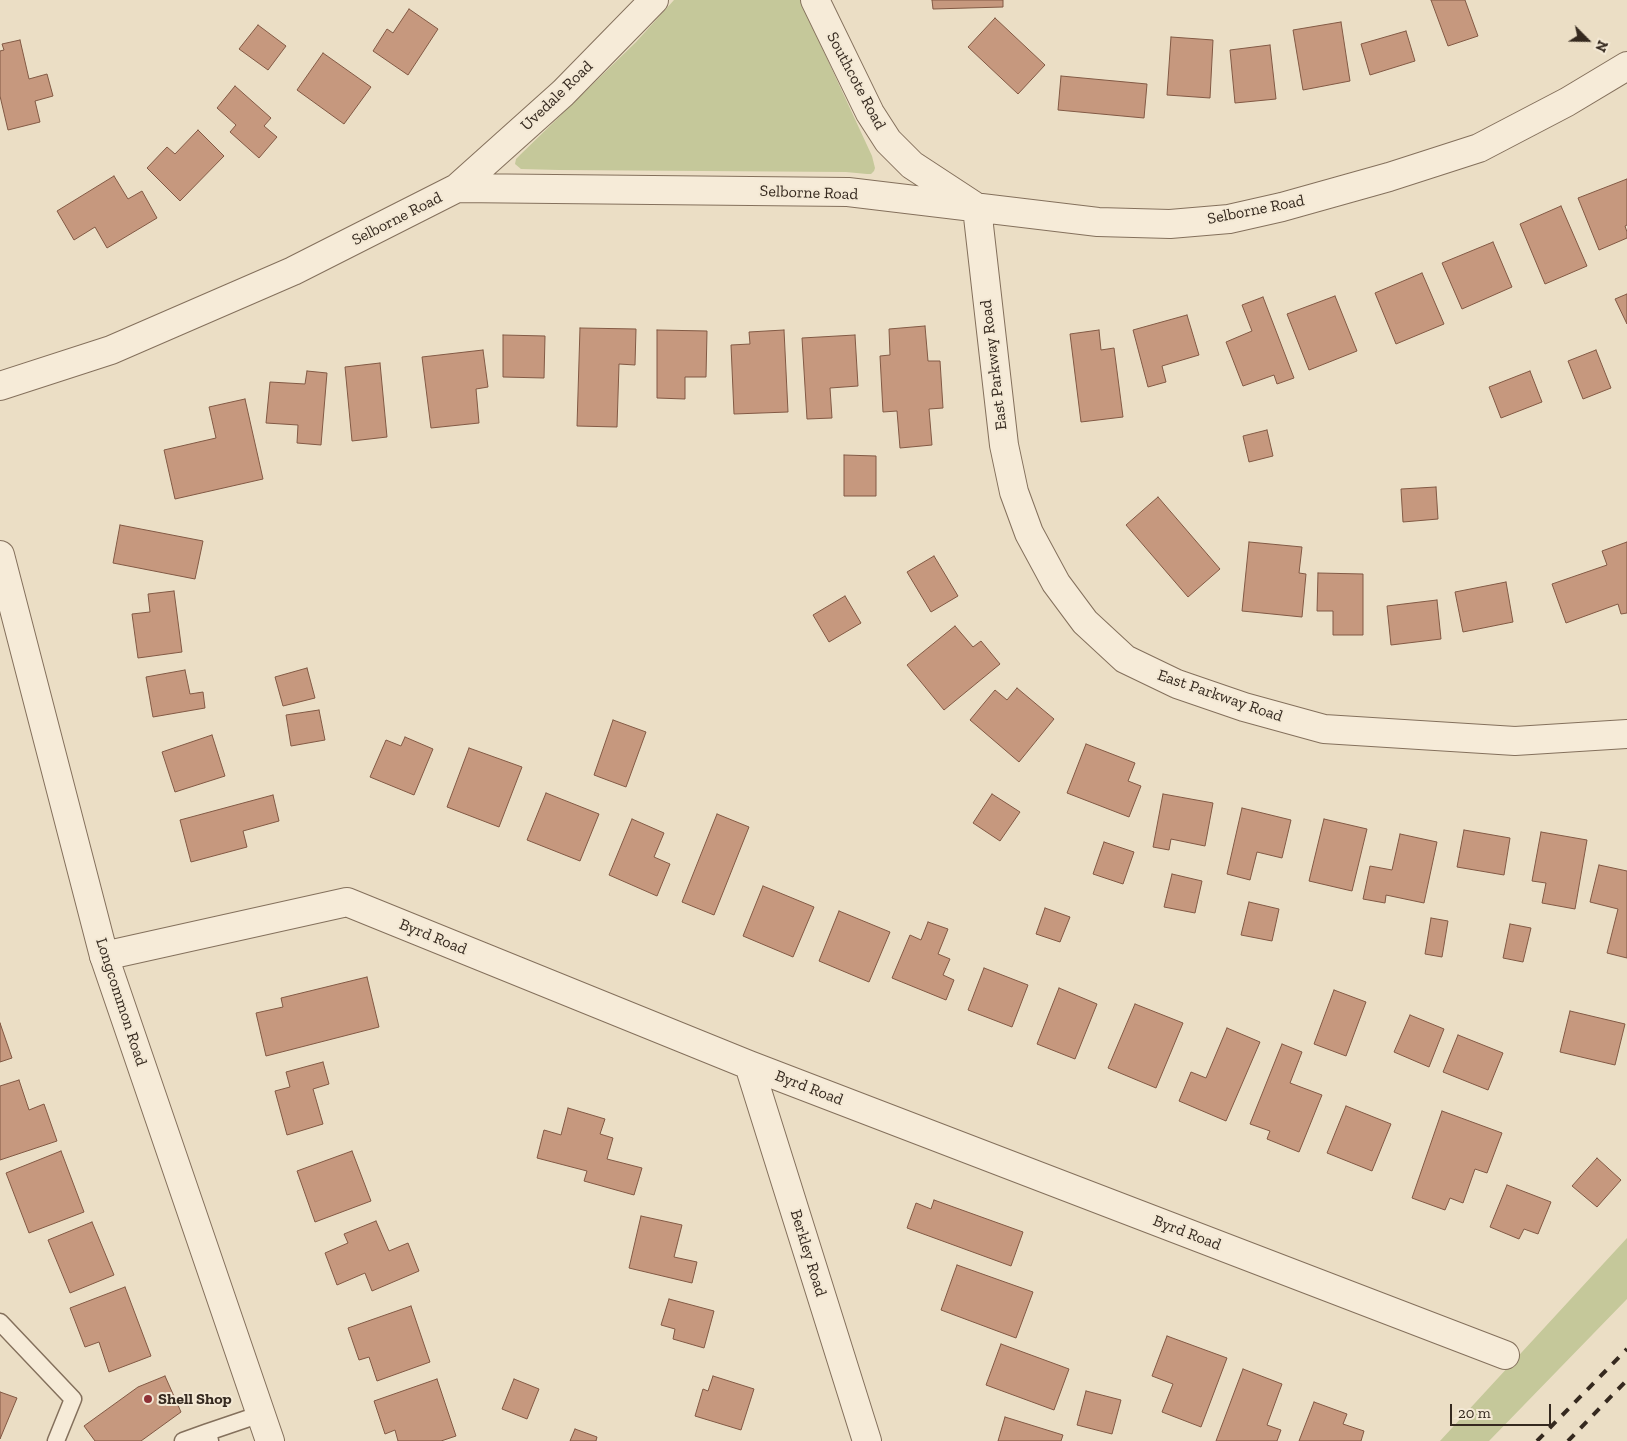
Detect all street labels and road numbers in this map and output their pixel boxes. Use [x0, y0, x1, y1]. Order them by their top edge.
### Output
street label: Southcote Road [822, 29, 890, 133]
street label: Uvedale Road [517, 57, 597, 135]
street label: Selborne Road [759, 182, 859, 204]
street label: Selborne Road [349, 188, 445, 250]
street label: Selborne Road [1206, 191, 1306, 229]
street label: East Parkway Road [976, 299, 1012, 431]
street label: East Parkway Road [1155, 666, 1285, 726]
street label: Byrd Road [396, 915, 470, 959]
street label: Longcommon Road [91, 936, 151, 1068]
street label: Byrd Road [772, 1066, 846, 1110]
street label: Berkley Road [786, 1207, 830, 1299]
street label: Byrd Road [1150, 1211, 1224, 1255]

